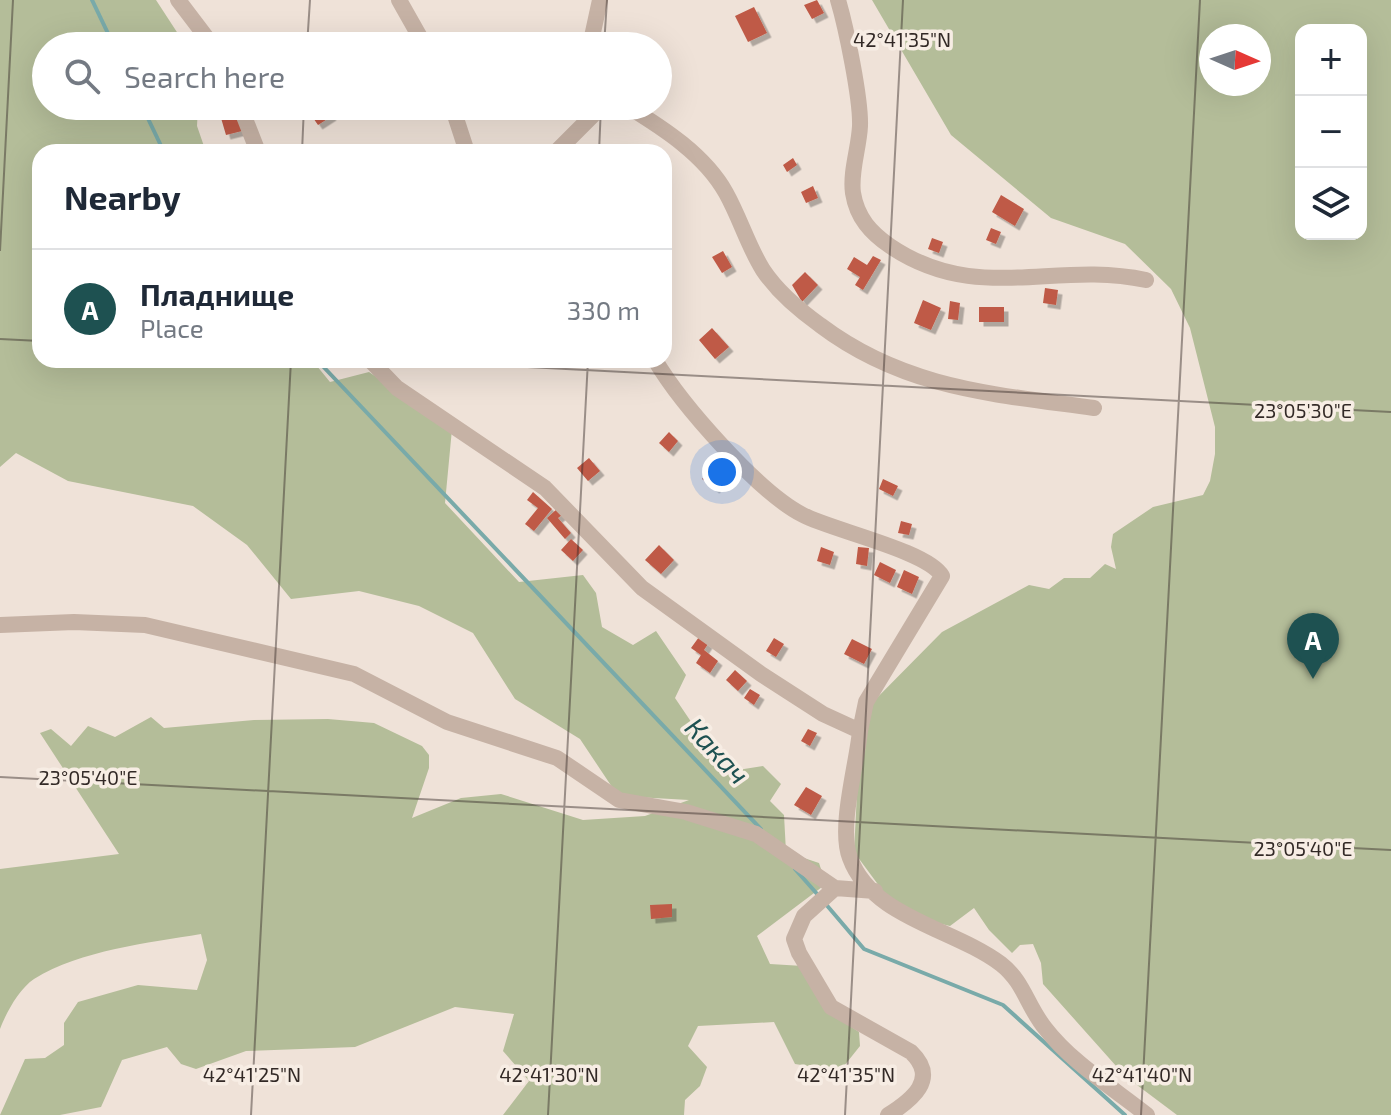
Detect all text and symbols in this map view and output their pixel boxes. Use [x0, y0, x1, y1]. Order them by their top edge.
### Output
north arrow [1199, 24, 1271, 96]
map controls [1295, 24, 1367, 240]
button: + [1295, 24, 1367, 96]
text: 42°41'35"N [853, 27, 951, 51]
search box [32, 32, 672, 120]
icon: search [60, 54, 104, 98]
text: Search here [124, 58, 285, 94]
button: − [1295, 96, 1367, 168]
button: layers [1295, 168, 1367, 240]
text: Nearby [64, 176, 181, 217]
text: Пладнище [140, 276, 294, 312]
text: A [82, 294, 98, 325]
text: 330 m [567, 294, 640, 325]
text: Place [140, 312, 204, 343]
text: 23°05'30"E [1254, 398, 1352, 422]
your location [702, 452, 742, 492]
pin: A [1287, 613, 1339, 679]
water label: Какач [679, 710, 757, 791]
text: 23°05'40"E [39, 765, 137, 789]
text: 23°05'40"E [1254, 836, 1352, 860]
text: 42°41'25"N [203, 1062, 301, 1086]
text: 42°41'30"N [499, 1062, 599, 1086]
text: 42°41'35"N [797, 1062, 895, 1086]
text: 42°41'40"N [1092, 1062, 1192, 1086]

